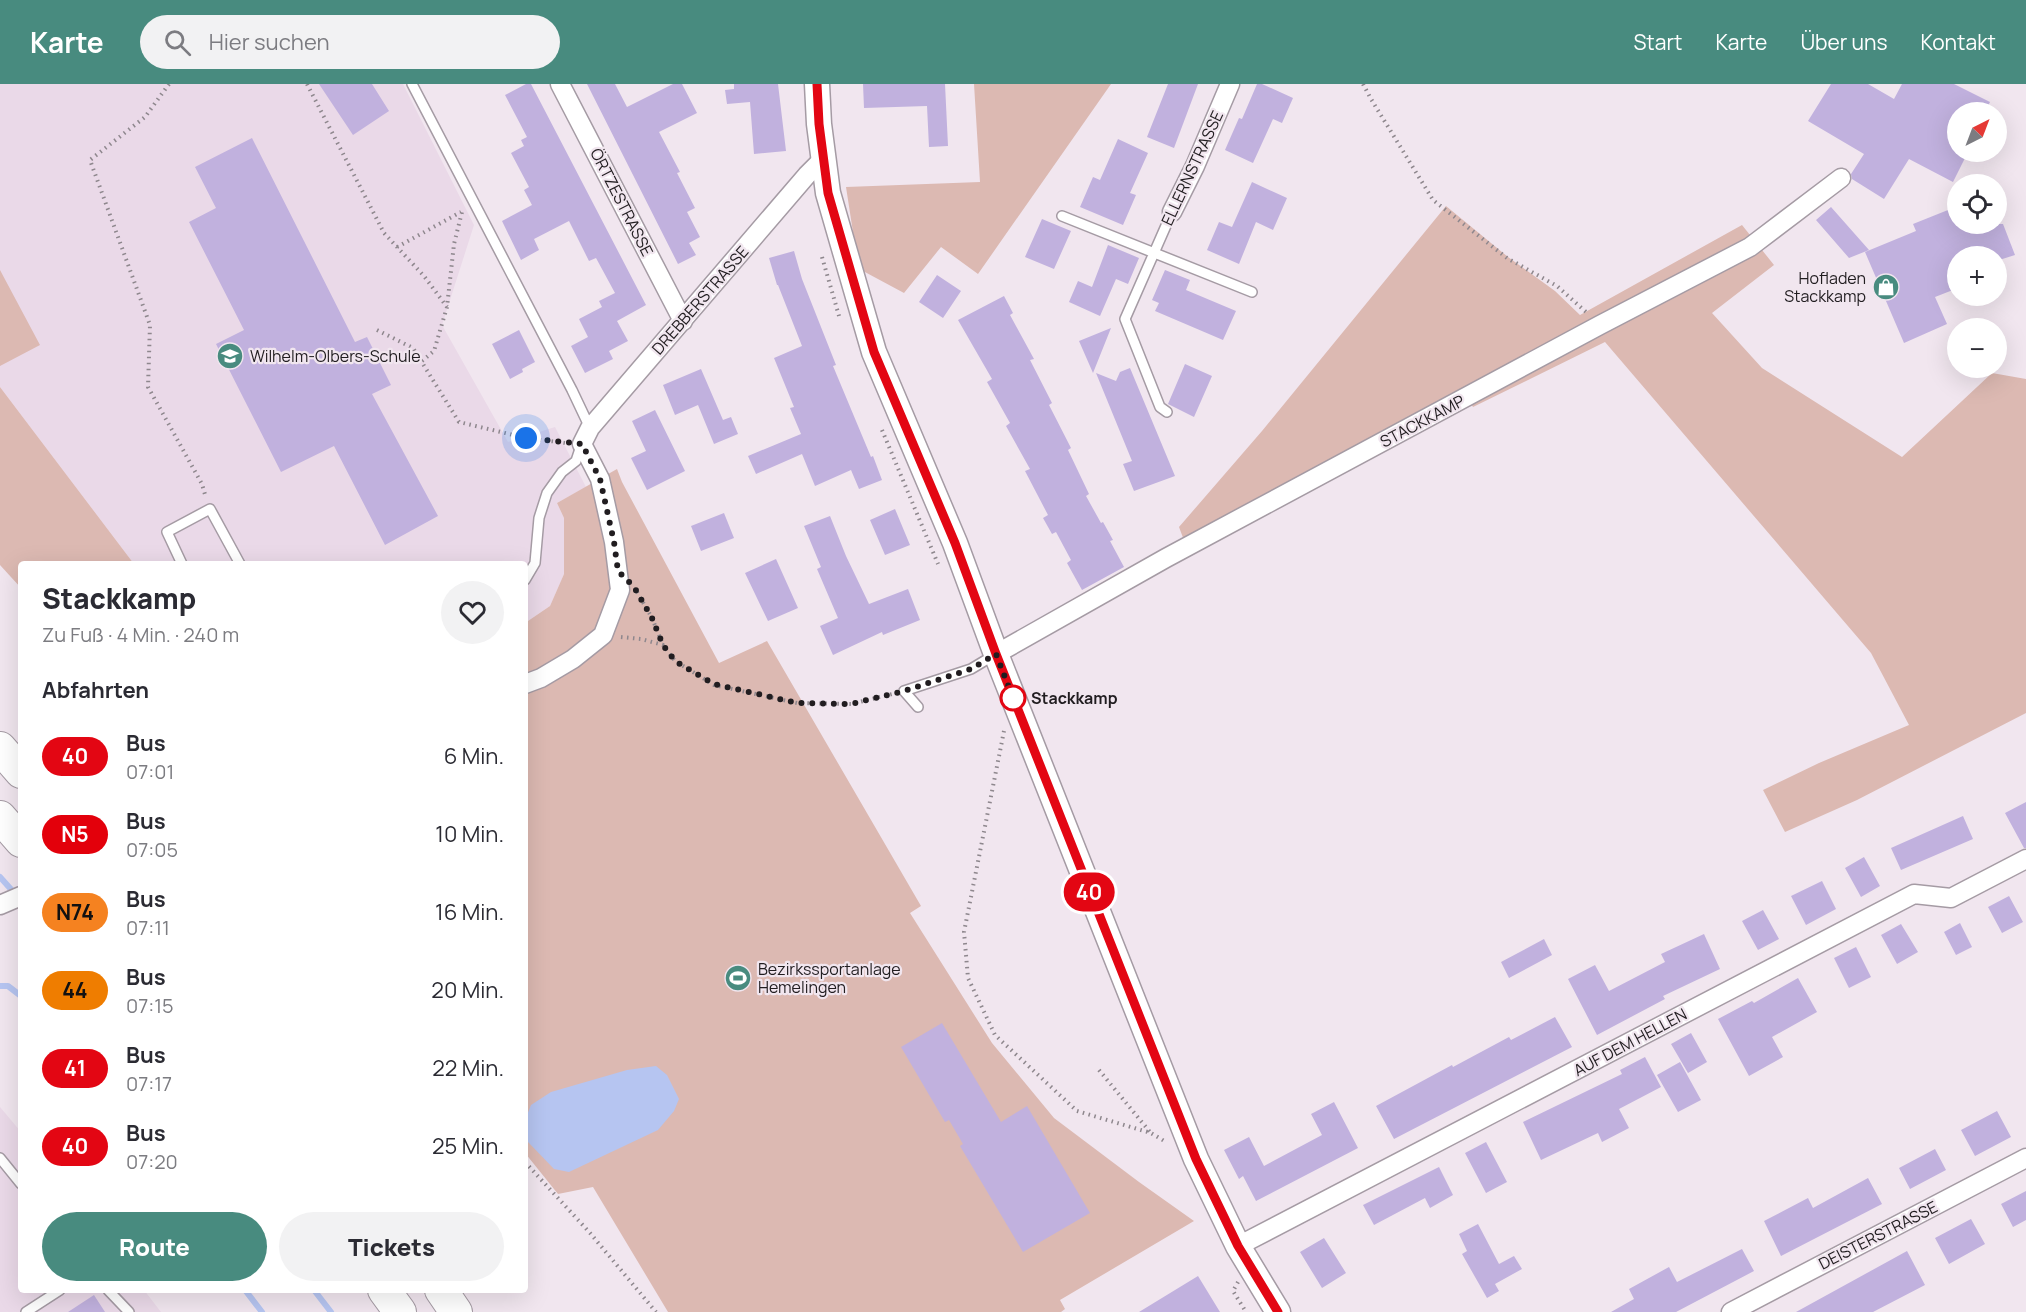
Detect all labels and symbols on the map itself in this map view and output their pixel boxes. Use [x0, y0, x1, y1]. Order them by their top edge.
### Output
north arrow [1947, 102, 2007, 162]
street label: ELLERNSTRASSE [1156, 107, 1228, 229]
street label: ÖRTZESTRASSE [585, 144, 659, 260]
street label: DREBBERSTRASSE [647, 241, 753, 359]
place label: Hofladen Stackkamp [1784, 267, 1866, 307]
shop icon: Hofladen Stackkamp [1871, 272, 1901, 302]
school or university icon: Wilhelm-Olbers-Schule [215, 341, 245, 371]
place label: Wilhelm-Olbers-Schule [250, 345, 421, 367]
street label: STACKKAMP [1376, 389, 1468, 452]
your location [511, 423, 541, 453]
marker: Stackkamp [1000, 685, 1026, 711]
place label: Stackkamp [1031, 687, 1118, 709]
line badge: 40 [1062, 872, 1116, 912]
place label: Bezirkssportanlage Hemelingen [758, 958, 901, 998]
sports icon: Bezirkssportanlage Hemelingen [723, 963, 753, 993]
street label: AUF DEM HELLEN [1570, 1003, 1690, 1081]
street label: DEISTERSTRASSE [1815, 1196, 1941, 1274]

